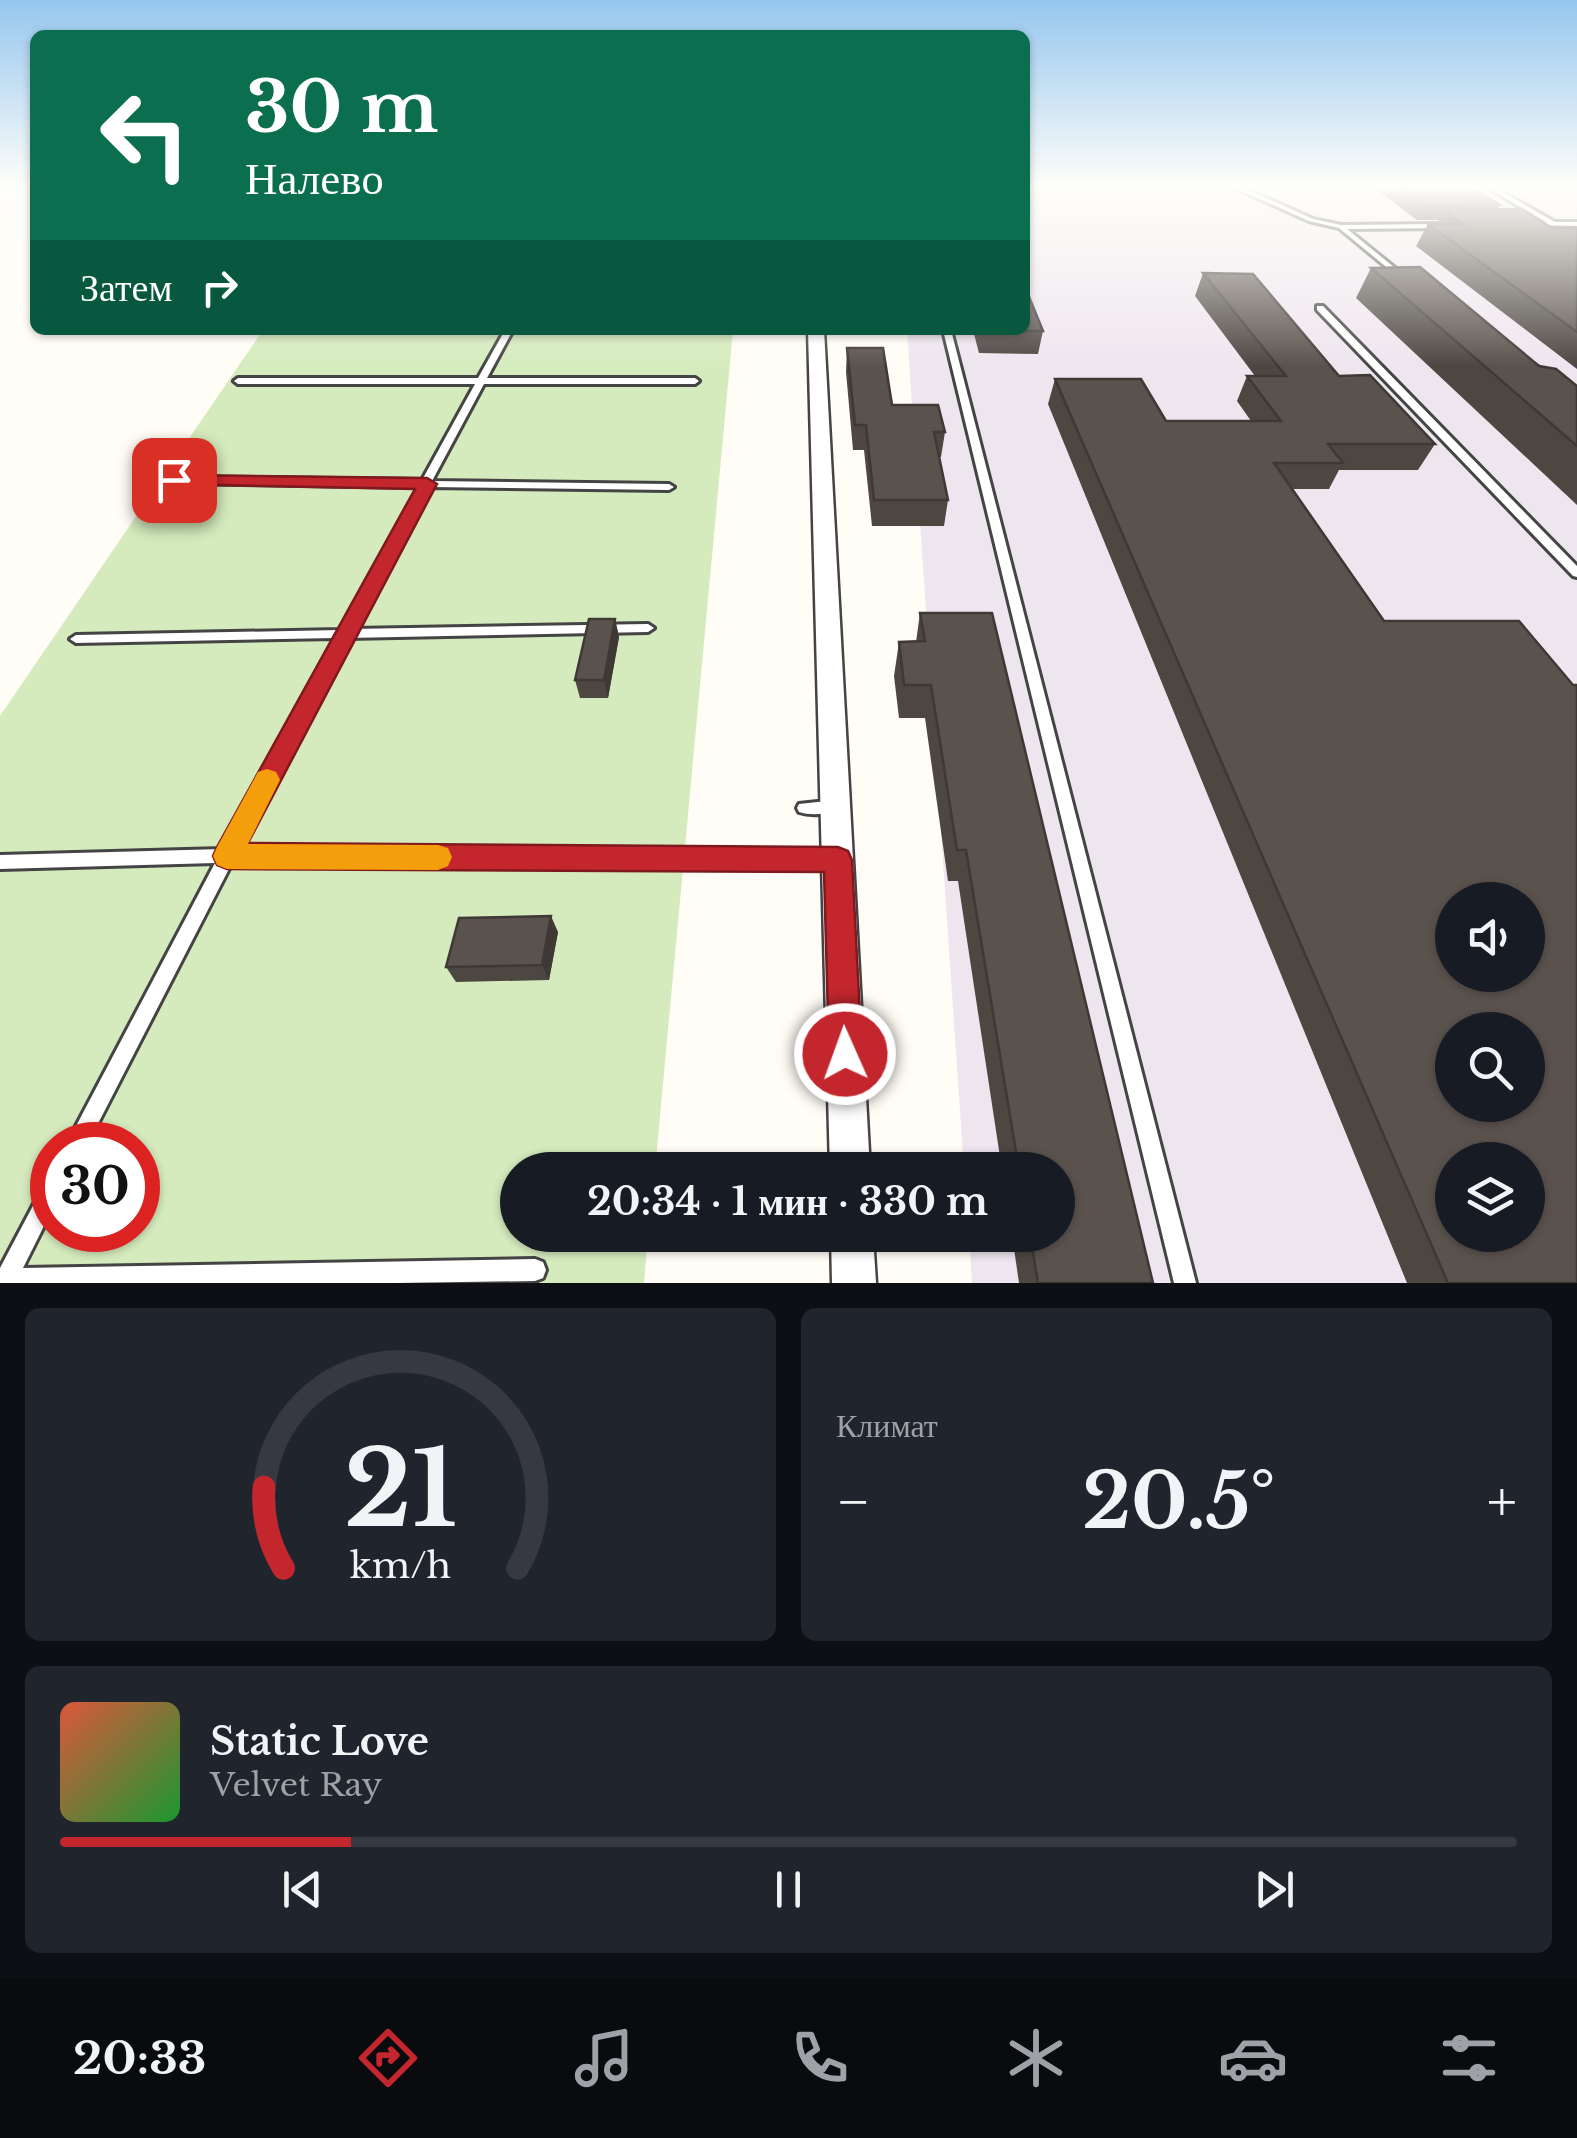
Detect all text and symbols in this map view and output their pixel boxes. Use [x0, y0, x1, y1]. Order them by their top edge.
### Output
text: 30 m [245, 64, 438, 151]
icon: left [80, 70, 210, 200]
text: Налево [245, 150, 384, 206]
icon: right [192, 260, 247, 315]
text: Затем [80, 264, 172, 311]
pin [132, 438, 217, 523]
icon: arrive [147, 453, 202, 508]
map controls [1435, 882, 1545, 1252]
button: sound [1435, 882, 1545, 992]
position arrow [793, 1002, 897, 1106]
button: search [1435, 1012, 1545, 1122]
speed limit sign: 30 [30, 1122, 160, 1252]
button: layers [1435, 1142, 1545, 1252]
text: 20:34 · 1 мин · 330 m [587, 1178, 988, 1225]
text: Климат [836, 1406, 938, 1446]
text: 21 [344, 1425, 457, 1554]
text: 20.5° [1082, 1455, 1275, 1548]
text: − [836, 1468, 871, 1536]
text: + [1487, 1468, 1517, 1536]
text: km/h [350, 1543, 451, 1588]
text: Static Love [210, 1718, 429, 1765]
text: Velvet Ray [210, 1765, 382, 1805]
icon: previous [275, 1862, 330, 1917]
icon: pause [761, 1862, 816, 1917]
icon: next [1247, 1862, 1302, 1917]
icon: directions [353, 2023, 423, 2093]
icon: music [569, 2023, 639, 2093]
icon: phone [785, 2023, 855, 2093]
icon: climate [1001, 2023, 1071, 2093]
icon: car [1218, 2023, 1288, 2093]
icon: filters [1434, 2023, 1504, 2093]
text: 20:33 [73, 2030, 207, 2086]

